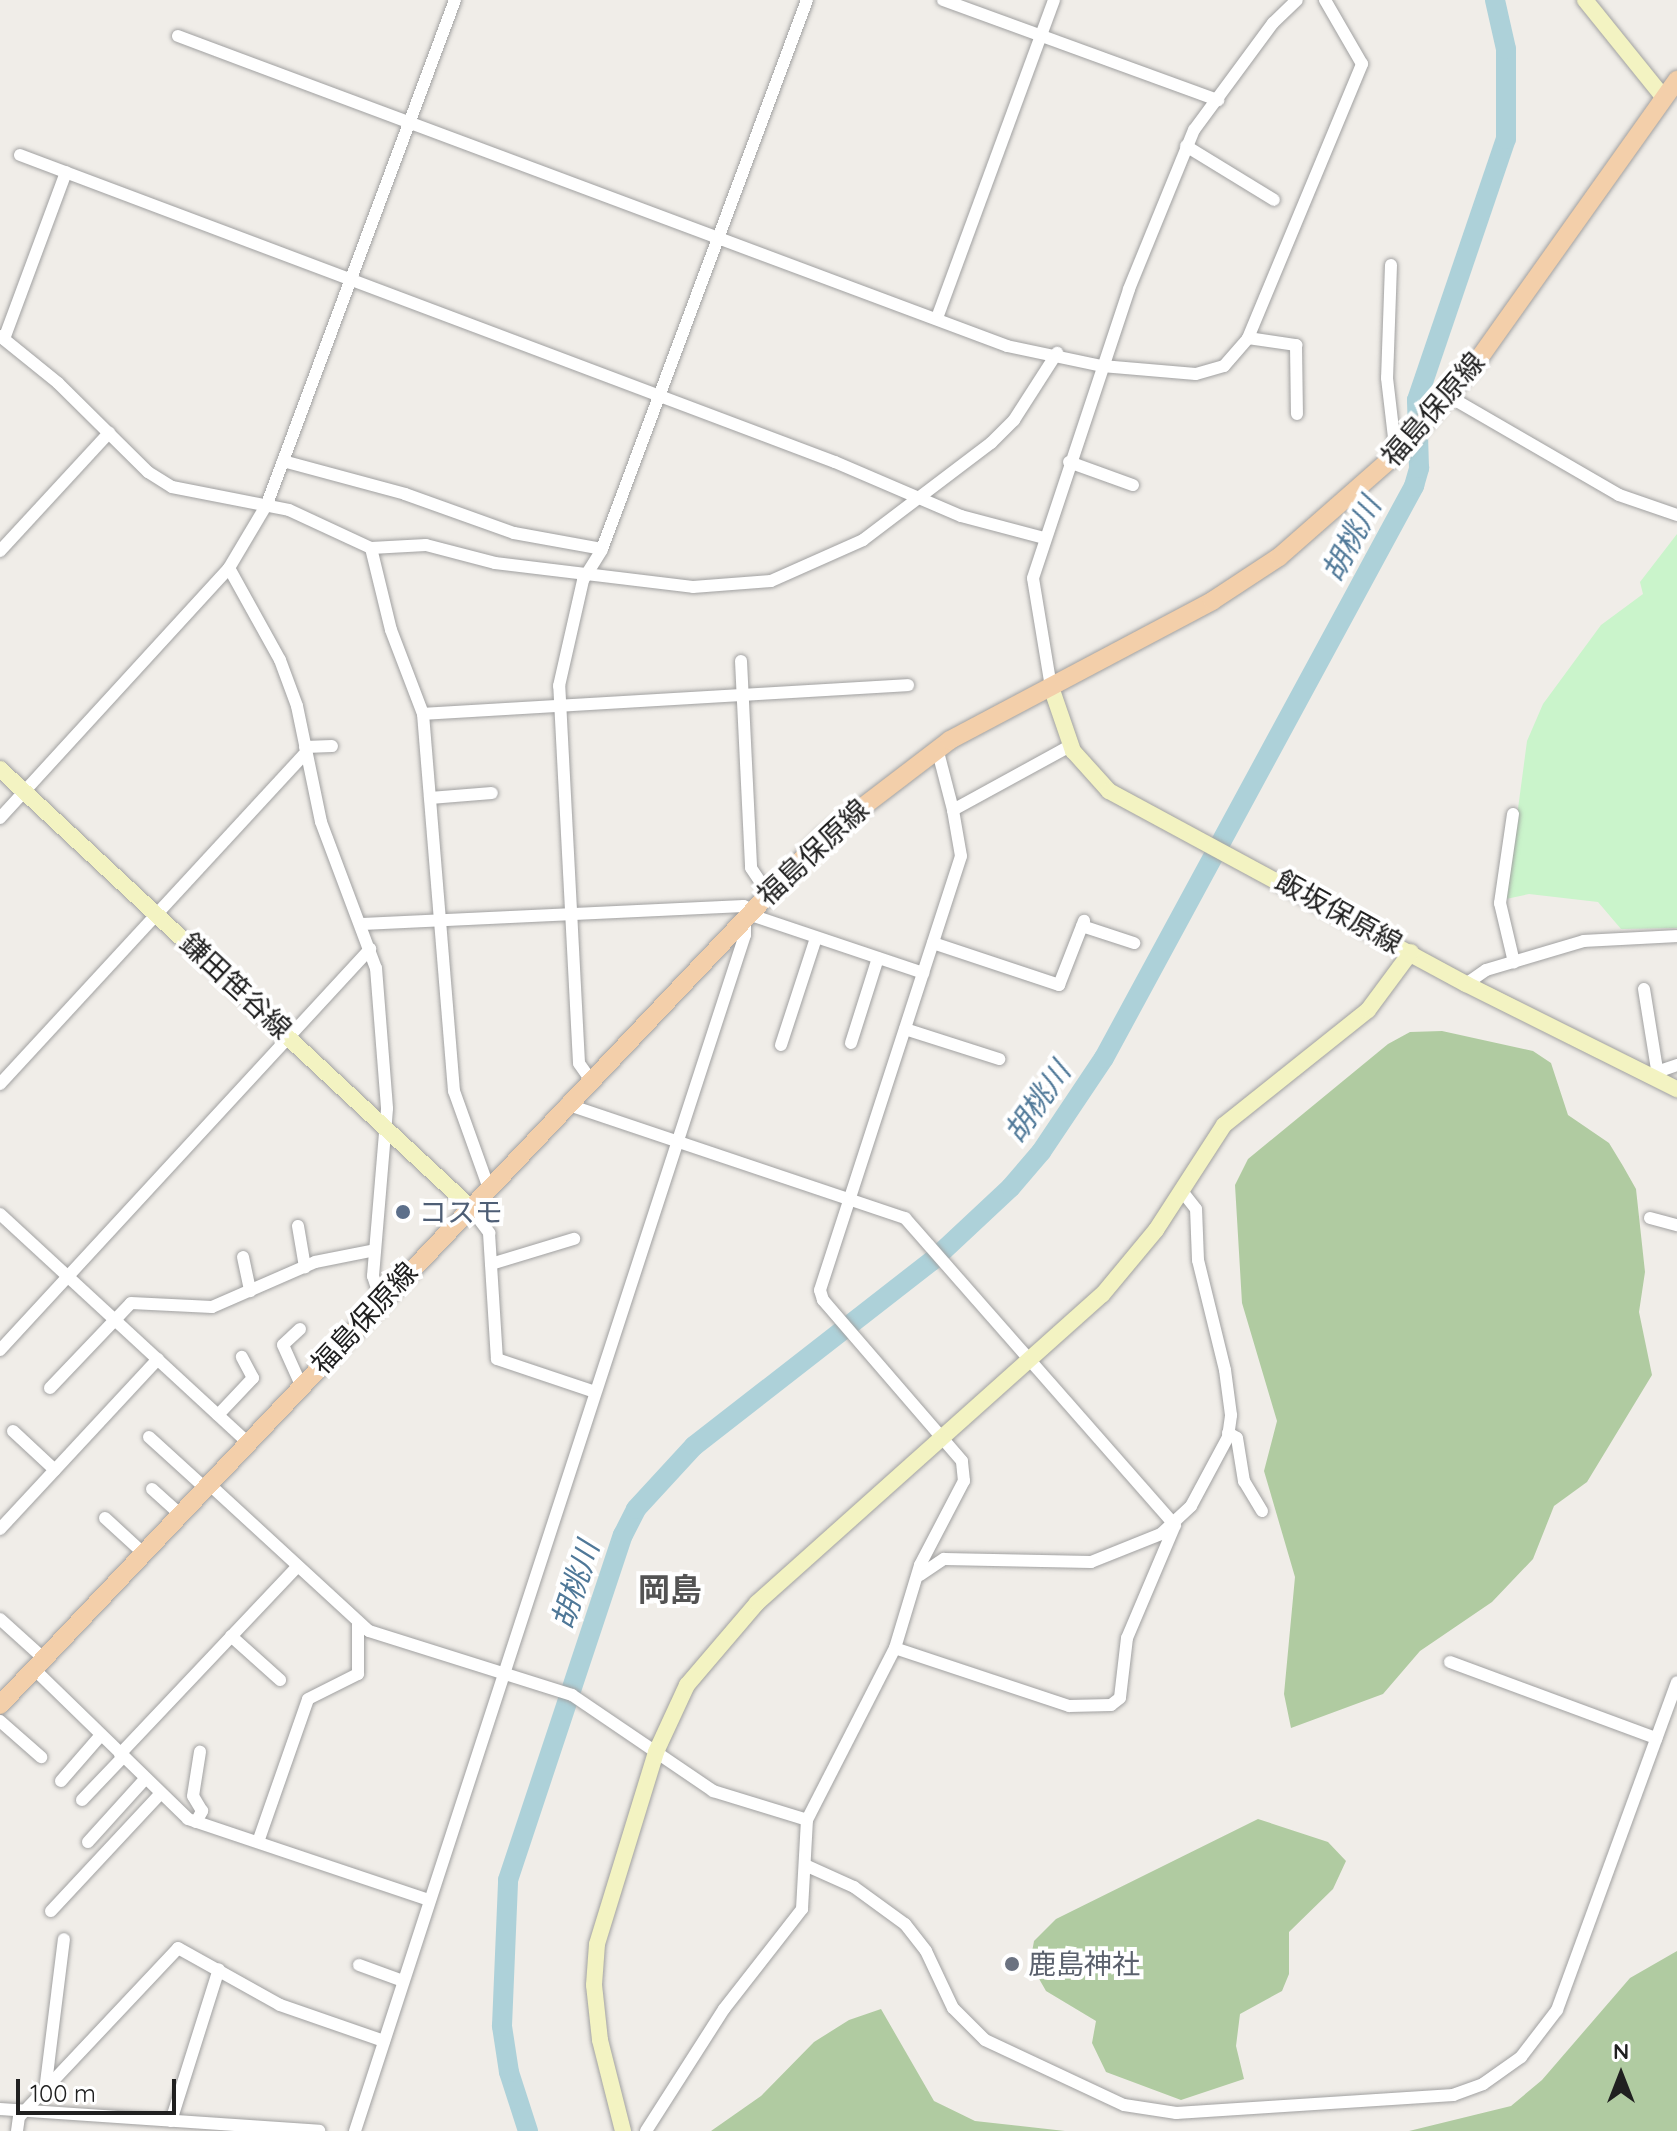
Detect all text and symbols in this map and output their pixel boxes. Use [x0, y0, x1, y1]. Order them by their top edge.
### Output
street label: 福島保原線 [1374, 345, 1492, 473]
water label: 胡桃川 [1314, 491, 1388, 587]
street label: 福島保原線 [750, 792, 876, 912]
street label: 飯坂保原線 [1270, 863, 1408, 961]
street label: 鎌田笹谷線 [173, 926, 299, 1046]
water label: 胡桃川 [996, 1055, 1078, 1149]
place label: コスモ [419, 1195, 503, 1229]
marker: コスモ [394, 1203, 412, 1221]
street label: 福島保原線 [304, 1255, 424, 1381]
water label: 胡桃川 [544, 1537, 606, 1633]
district label: 岡島 [638, 1570, 702, 1608]
place label: 鹿島神社 [1028, 1947, 1140, 1981]
marker: 鹿島神社 [1003, 1955, 1021, 1973]
north arrow [1581, 2035, 1661, 2115]
text: N [1613, 2037, 1629, 2065]
scale bar [20, 2063, 180, 2113]
text: 100 m [30, 2078, 96, 2108]

